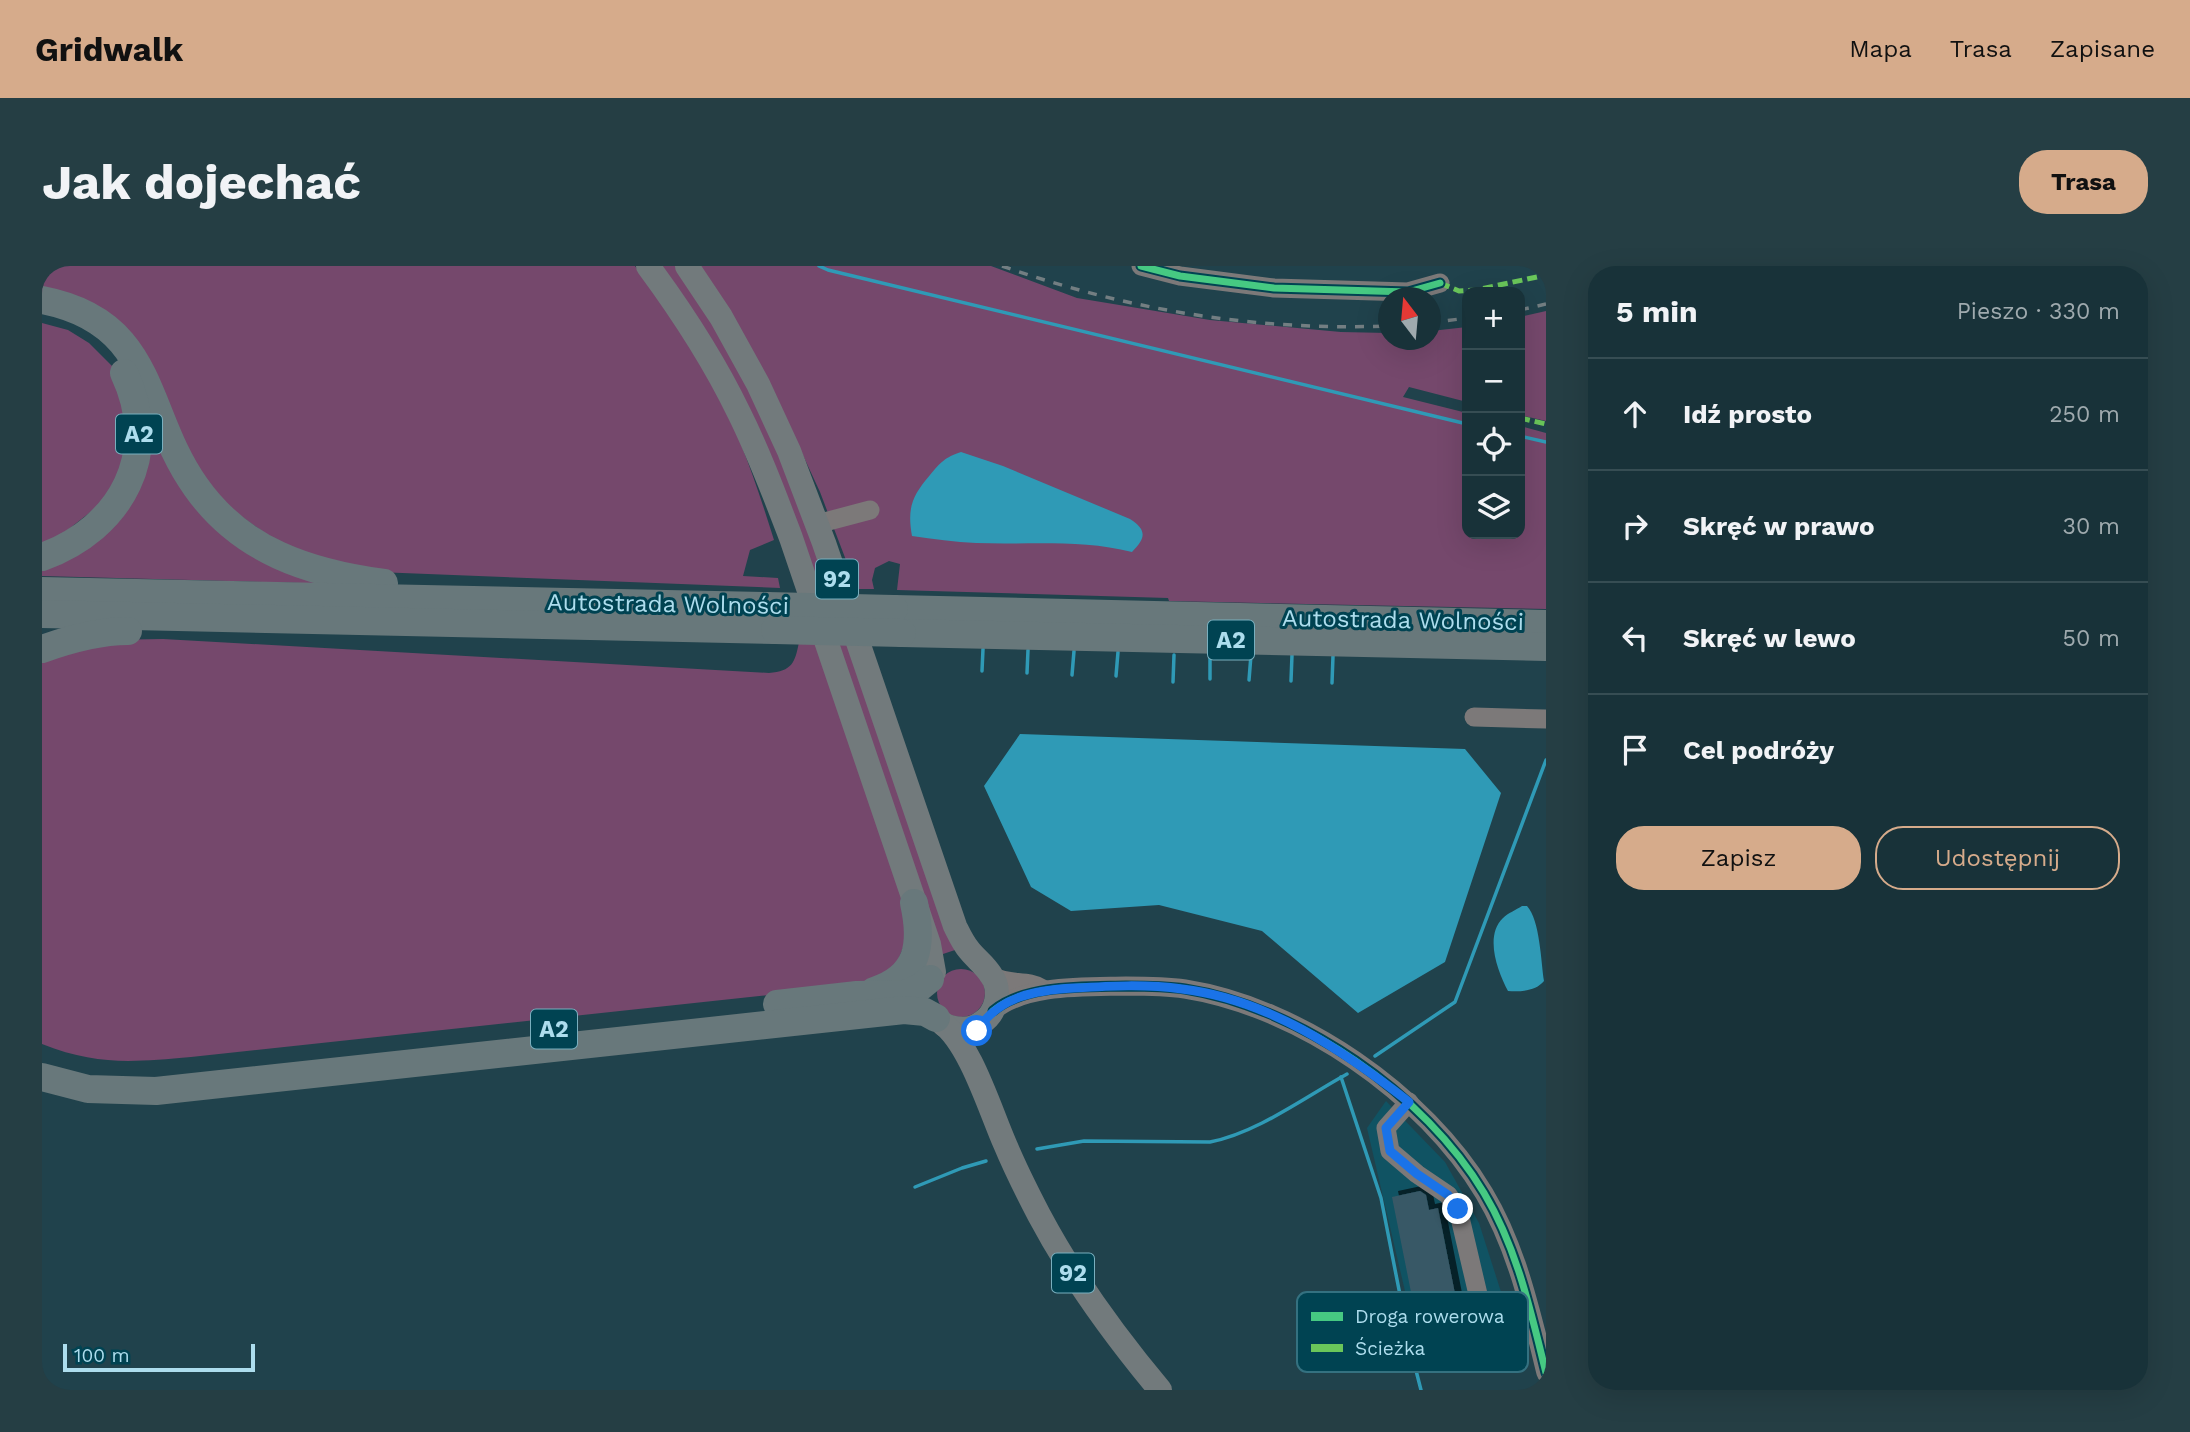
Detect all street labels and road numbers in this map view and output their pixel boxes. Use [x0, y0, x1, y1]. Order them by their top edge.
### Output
road number: A2 [116, 414, 162, 454]
road number: 92 [816, 560, 858, 598]
street label: Autostrada Wolności [547, 588, 789, 620]
street label: Autostrada Wolności [1282, 604, 1524, 636]
road number: A2 [1208, 620, 1254, 660]
road number: A2 [531, 1010, 577, 1048]
road number: 92 [1052, 1254, 1094, 1292]

